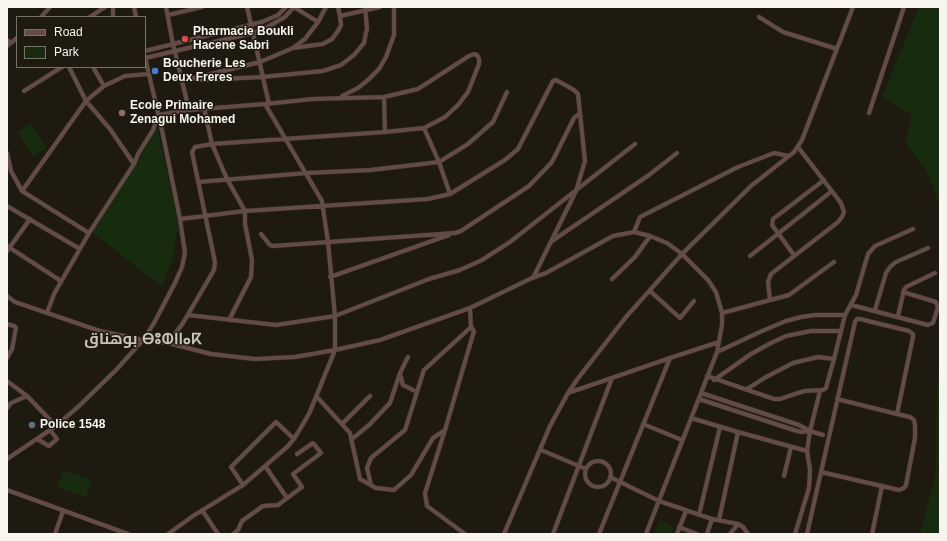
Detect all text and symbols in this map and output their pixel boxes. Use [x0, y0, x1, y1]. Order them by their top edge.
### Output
legend [16, 16, 146, 68]
text: Road [54, 25, 83, 39]
place label: Pharmacie Boukli Hacene Sabri [193, 25, 294, 53]
marker: Pharmacie Boukli Hacene Sabri [180, 34, 190, 44]
text: Park [54, 45, 79, 59]
place label: Boucherie Les Deux Freres [163, 57, 246, 85]
marker: Boucherie Les Deux Freres [150, 66, 160, 76]
place label: Ecole Primaire Zenagui Mohamed [130, 99, 235, 127]
marker: Ecole Primaire Zenagui Mohamed [117, 108, 127, 118]
district label: بوهناق ⴱⵓⵀⵏⵏⴰⴽ [84, 330, 202, 350]
place label: Police 1548 [40, 418, 105, 432]
marker: Police 1548 [27, 420, 37, 430]

